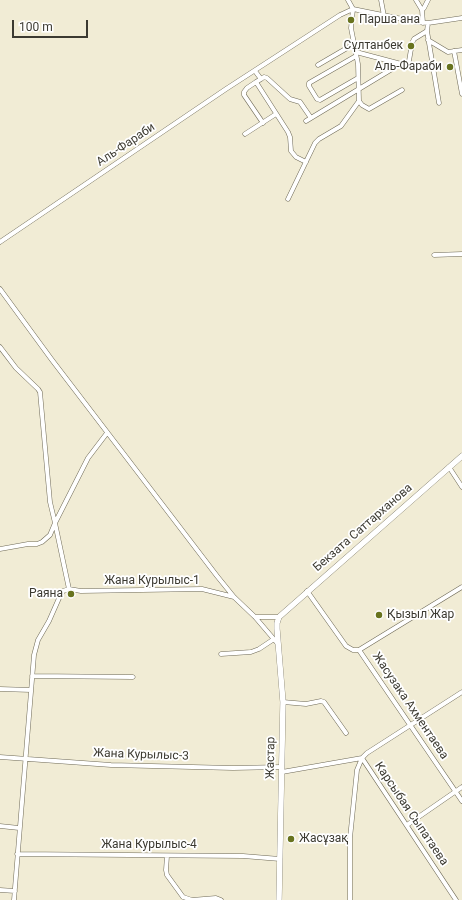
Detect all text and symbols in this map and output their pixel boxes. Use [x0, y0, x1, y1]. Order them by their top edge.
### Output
scale bar [14, 12, 90, 38]
place label: Парша ана [359, 13, 420, 27]
marker: Парша ана [346, 15, 356, 25]
text: 100 m [19, 20, 53, 34]
place label: Сұлтанбек [344, 39, 403, 53]
marker: Сұлтанбек [406, 41, 416, 51]
place label: Аль-Фараби [375, 60, 442, 74]
marker: Аль-Фараби [445, 62, 455, 72]
street label: Аль-Фараби [94, 120, 158, 170]
street label: Бекзата Саттарханова [310, 481, 416, 575]
street label: Жана Курылыс-1 [104, 574, 200, 588]
place label: Раяна [29, 587, 63, 601]
marker: Раяна [66, 589, 76, 599]
place label: Қызыл Жар [387, 608, 454, 622]
marker: Қызыл Жар [374, 610, 384, 620]
street label: Жасузака Ахментаева [369, 650, 451, 762]
street label: Жастар [263, 737, 279, 779]
street label: Жана Курылыс-3 [93, 746, 189, 764]
street label: Карсыбая Сыпатаева [371, 760, 451, 868]
place label: Жасұзақ [299, 832, 348, 846]
marker: Жасұзақ [286, 834, 296, 844]
street label: Жана Курылыс-4 [101, 838, 197, 852]

